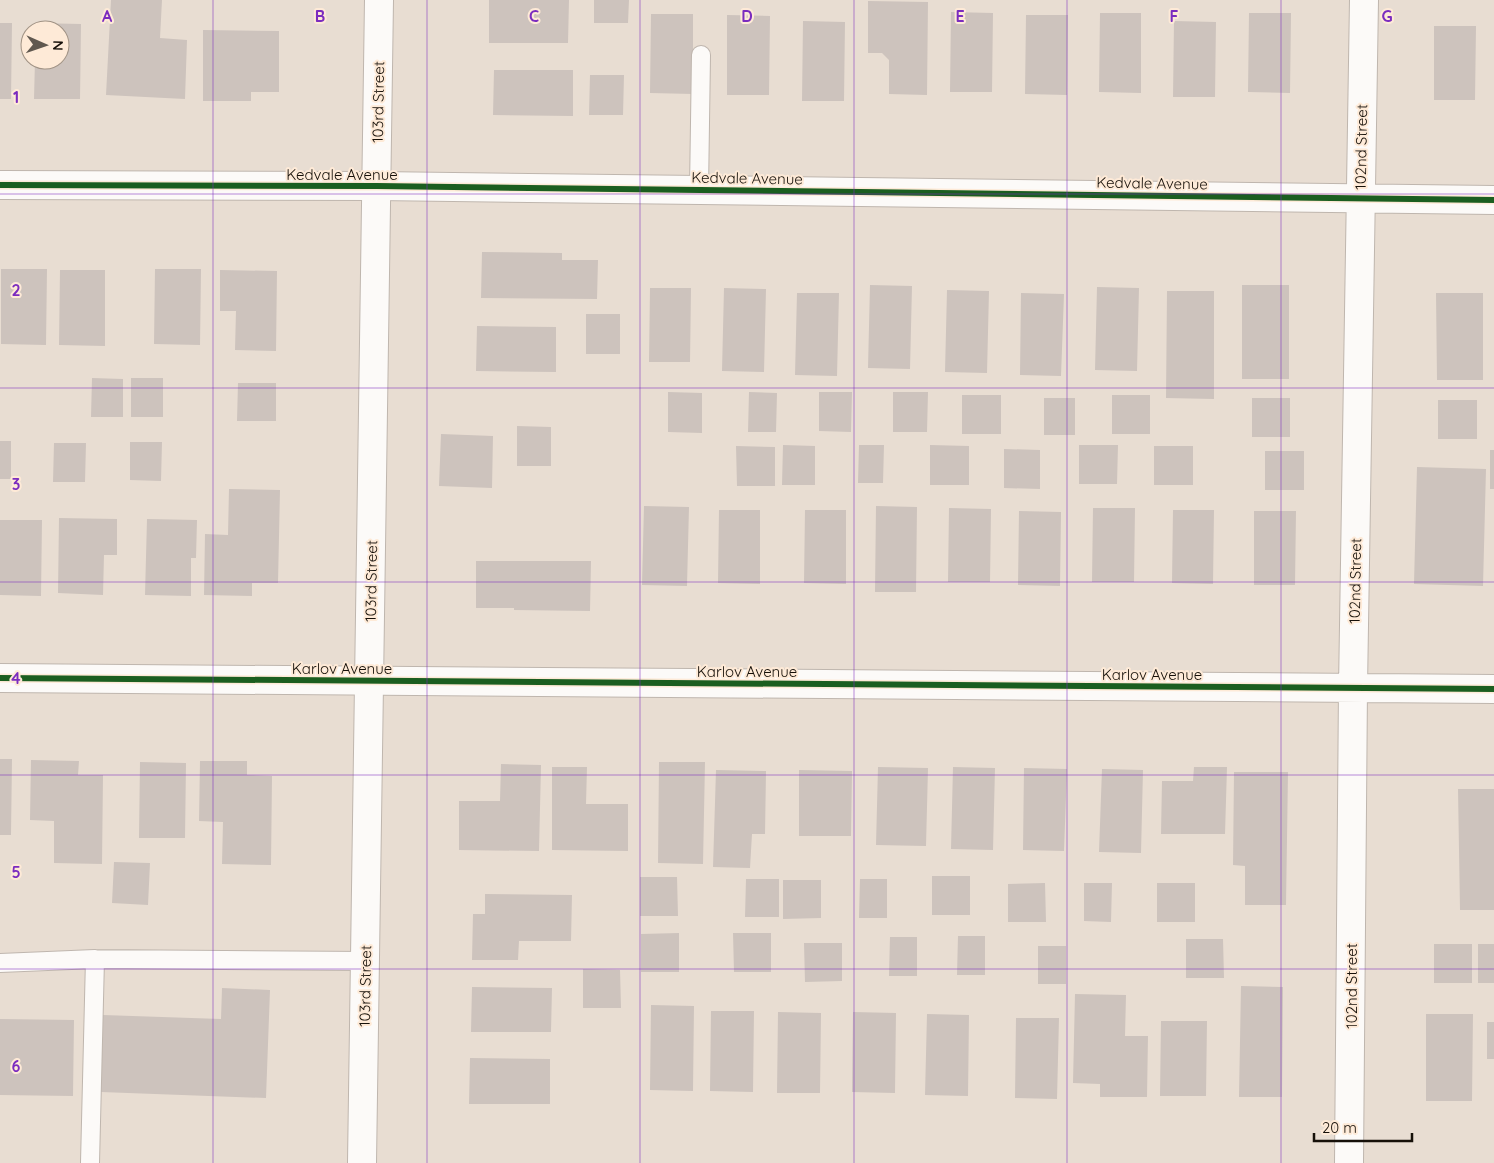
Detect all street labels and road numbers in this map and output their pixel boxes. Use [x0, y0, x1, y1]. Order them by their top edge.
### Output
street label: 103rd Street [368, 61, 388, 143]
street label: 102nd Street [1351, 104, 1371, 190]
street label: Kedvale Avenue [286, 165, 398, 184]
street label: Kedvale Avenue [691, 168, 803, 188]
street label: Kedvale Avenue [1096, 173, 1208, 193]
street label: 102nd Street [1345, 538, 1365, 624]
street label: 103rd Street [361, 540, 381, 622]
street label: Karlov Avenue [292, 659, 392, 678]
street label: Karlov Avenue [697, 662, 797, 681]
street label: Karlov Avenue [1102, 665, 1202, 684]
street label: 102nd Street [1342, 943, 1361, 1029]
street label: 103rd Street [355, 945, 375, 1027]

